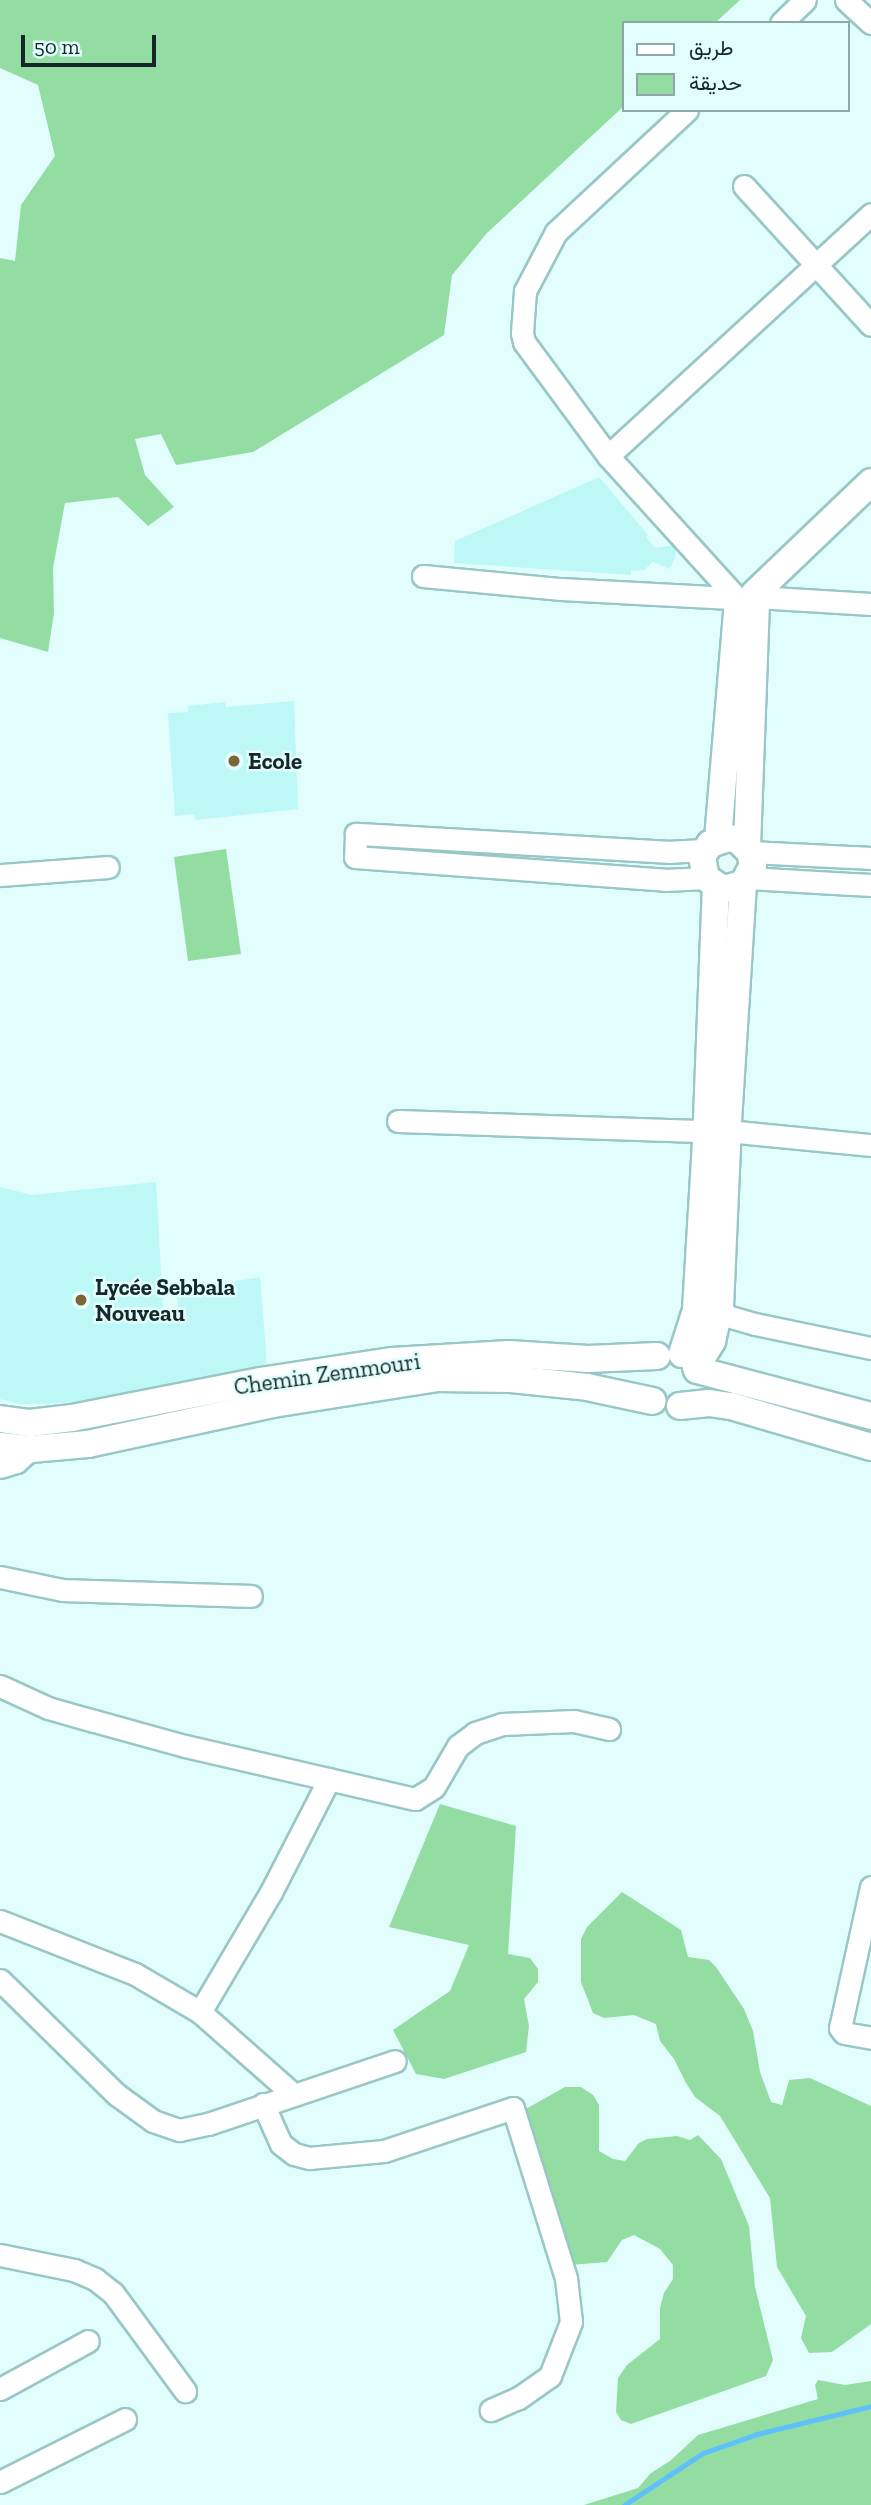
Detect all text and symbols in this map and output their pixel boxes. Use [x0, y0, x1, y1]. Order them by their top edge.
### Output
scale bar [24, 21, 159, 65]
legend [622, 21, 850, 112]
text: 50 m [34, 34, 80, 59]
text: طريق [689, 35, 734, 60]
text: حديقة [689, 70, 742, 95]
place label: Ecole [248, 747, 302, 775]
marker: Ecole [226, 753, 242, 769]
place label: Lycée Sebbala Nouveau [95, 1273, 235, 1327]
marker: Lycée Sebbala Nouveau [73, 1292, 89, 1308]
street label: Chemin Zemmouri [232, 1347, 422, 1401]

